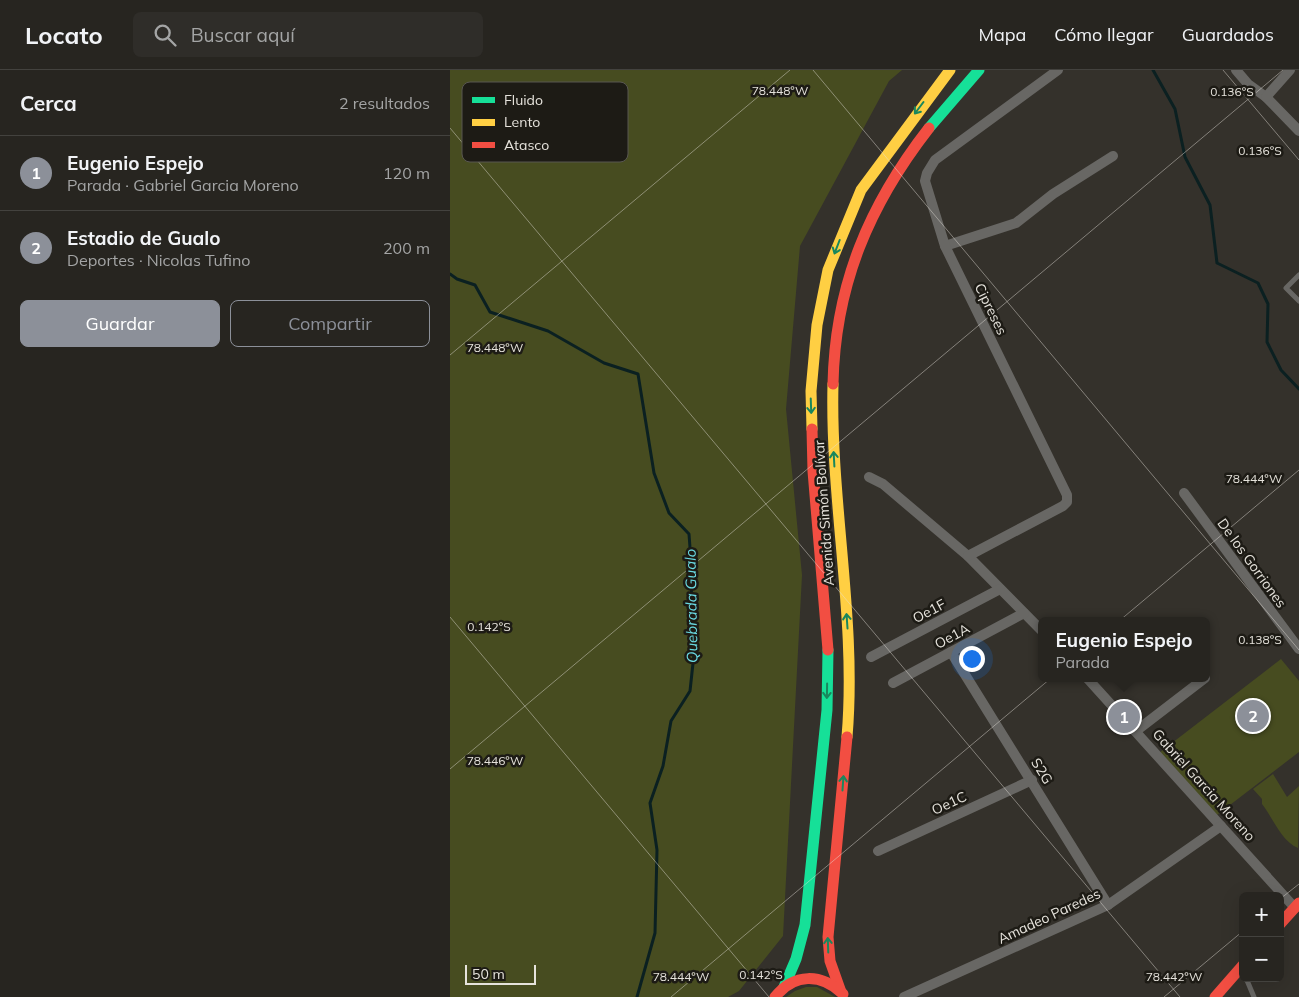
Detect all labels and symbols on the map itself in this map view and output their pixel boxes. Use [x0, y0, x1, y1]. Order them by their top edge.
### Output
legend [462, 82, 628, 162]
text: 78.448°W [752, 83, 808, 98]
text: 0.136°S [1210, 84, 1254, 99]
text: Fluido [504, 91, 543, 109]
one-way arrow [914, 101, 925, 114]
text: Lento [504, 113, 540, 131]
text: Atasco [504, 136, 549, 154]
text: 0.136°S [1238, 143, 1282, 158]
one-way arrow [832, 239, 841, 254]
street label: Cipreses [971, 280, 1011, 338]
text: 78.448°W [467, 340, 523, 355]
one-way arrow [806, 398, 816, 414]
street label: Avenida Simón Bolívar [810, 439, 838, 586]
one-way arrow [830, 451, 839, 467]
text: 78.444°W [1226, 471, 1282, 486]
street label: De los Gorriones [1214, 515, 1291, 611]
water label: Quebrada Gualo [680, 548, 701, 663]
street label: Oe1F [909, 595, 949, 627]
one-way arrow [842, 613, 852, 629]
text: 0.142°S [467, 619, 511, 634]
street label: Oe1A [931, 619, 973, 653]
text: 0.138°S [1238, 632, 1282, 647]
your location [959, 646, 985, 672]
one-way arrow [822, 682, 832, 698]
pin: 2 [1237, 697, 1269, 735]
pin: 1 [1108, 698, 1140, 736]
street label: Gabriel Garcia Moreno [1149, 725, 1259, 845]
text: 78.446°W [467, 753, 523, 768]
street label: S2G [1027, 755, 1057, 787]
one-way arrow [838, 775, 847, 791]
street label: Oe1C [929, 787, 969, 819]
street label: Amadeo Paredes [995, 884, 1103, 948]
one-way arrow [824, 937, 833, 953]
scale bar [465, 962, 536, 985]
text: 0.142°S [739, 967, 783, 982]
text: 78.444°W [653, 969, 709, 984]
text: 78.442°W [1146, 969, 1202, 984]

